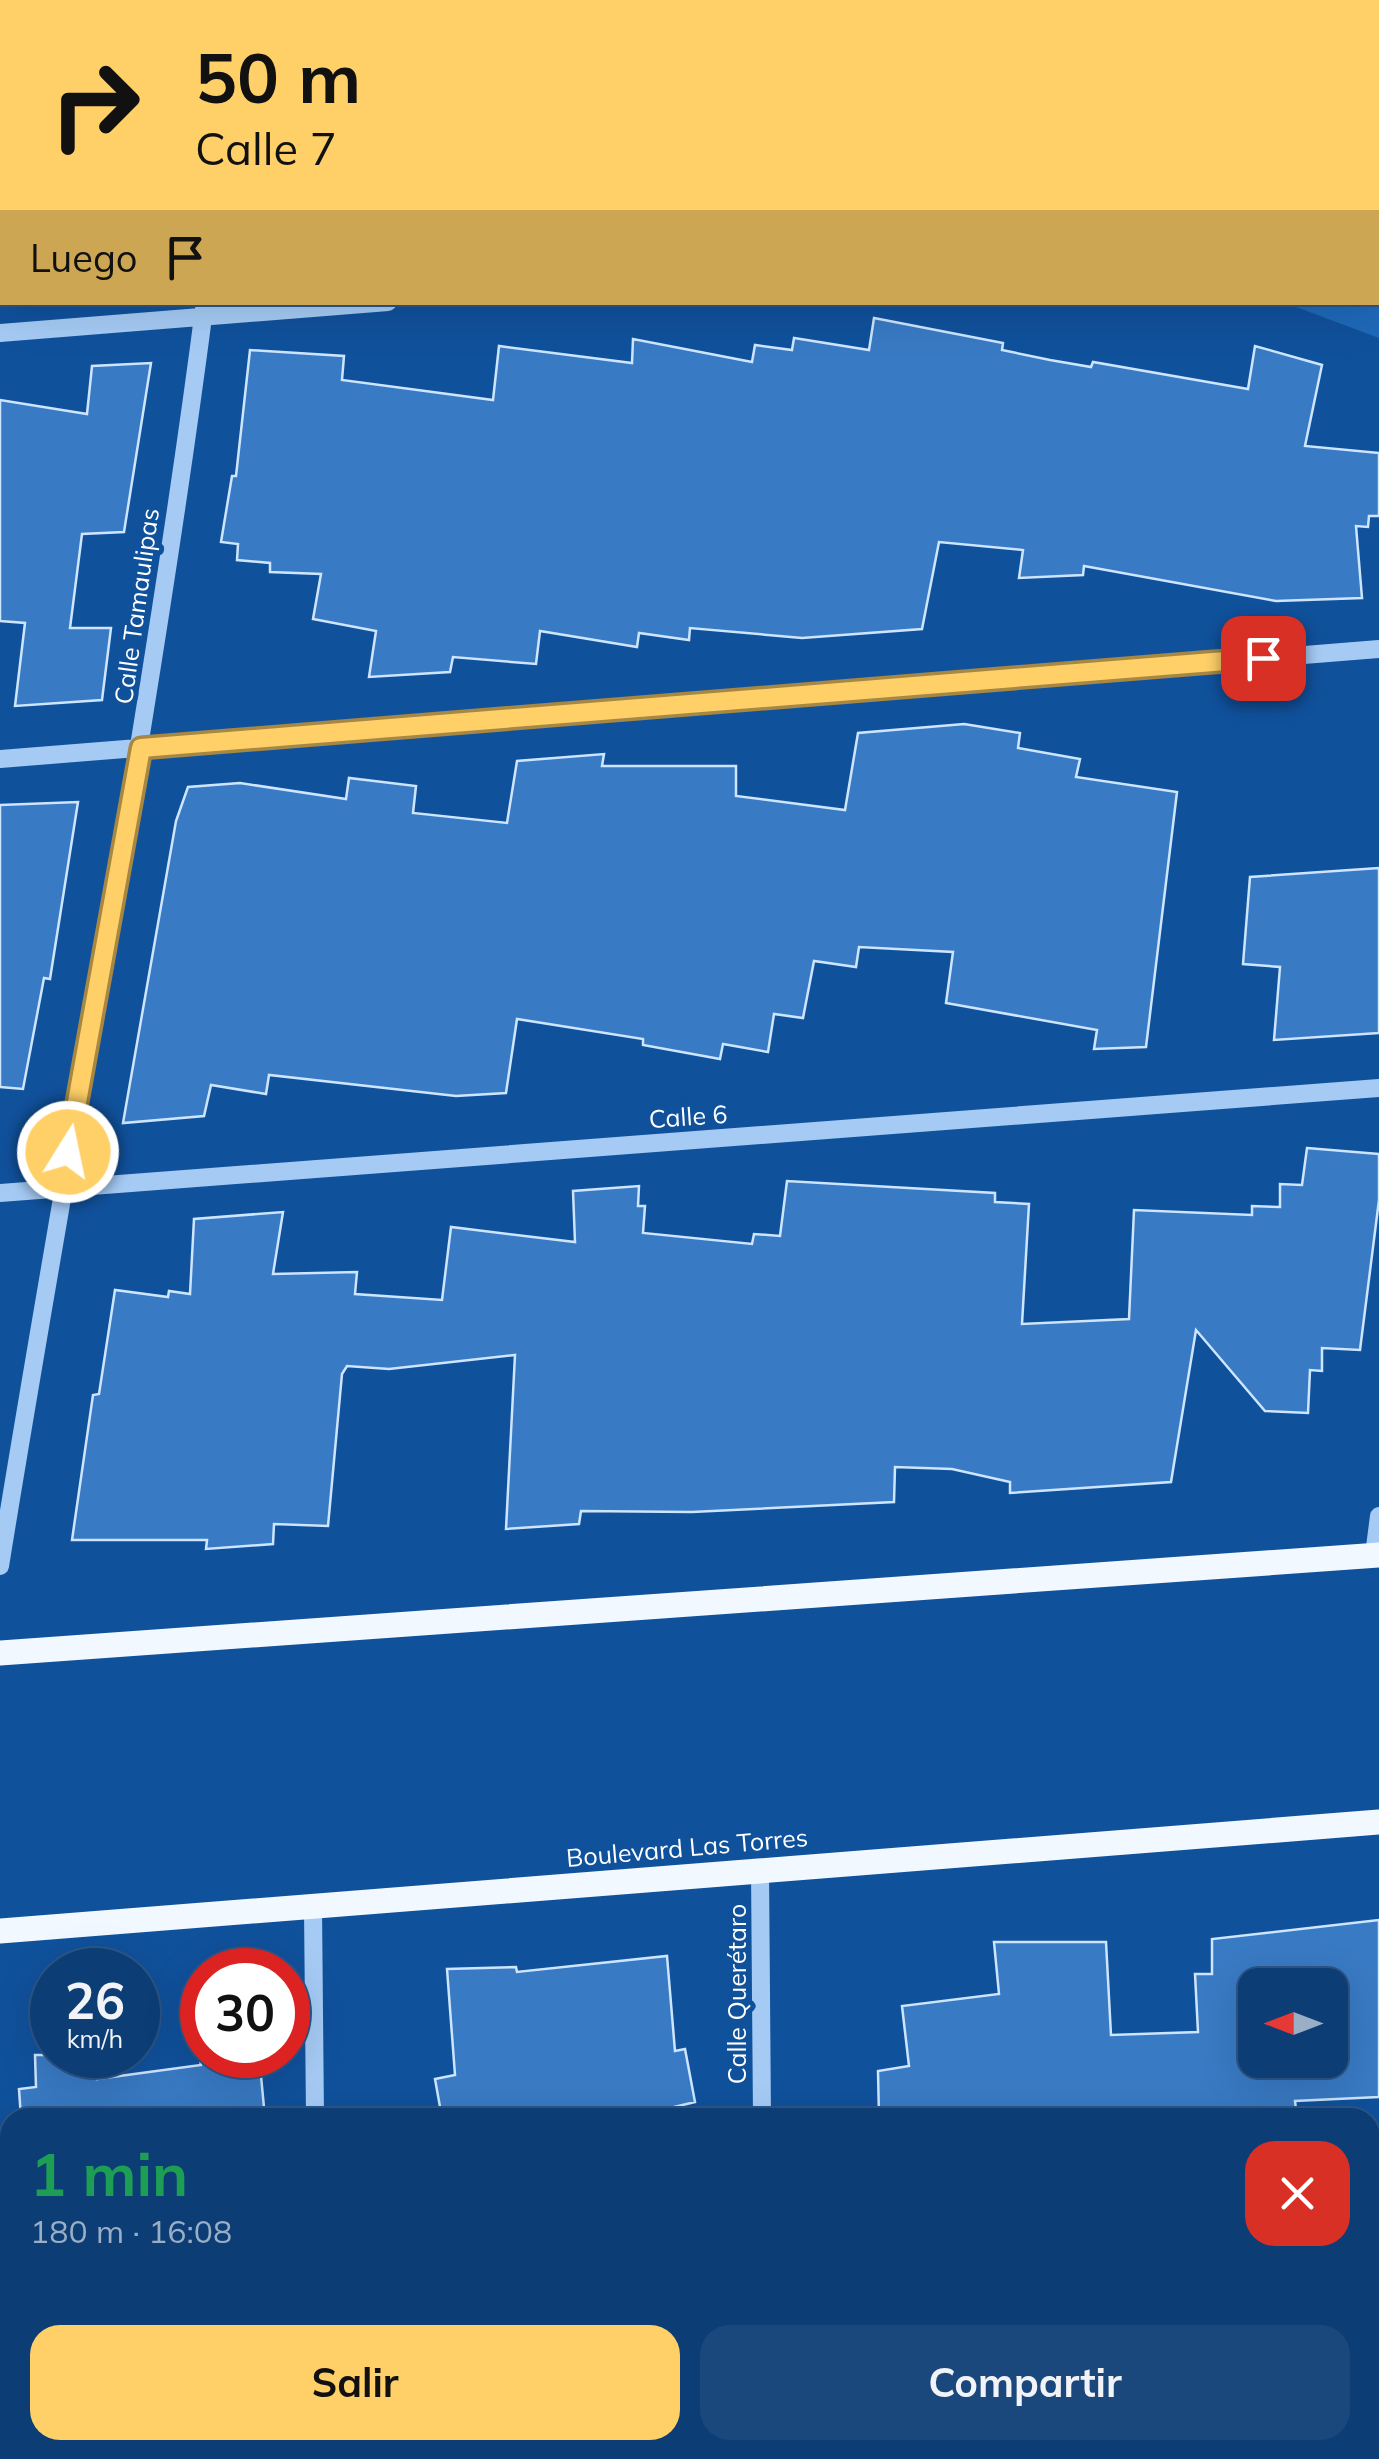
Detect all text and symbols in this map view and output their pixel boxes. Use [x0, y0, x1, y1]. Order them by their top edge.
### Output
text: 50 m [195, 33, 361, 121]
icon: right [30, 40, 160, 170]
text: Calle 7 [195, 120, 337, 176]
icon: arrive [158, 230, 213, 285]
text: Luego [30, 234, 138, 282]
street label: Calle Tamaulipas [107, 506, 165, 706]
pin [1221, 616, 1306, 701]
icon: arrive [1236, 631, 1291, 686]
street label: Calle 6 [648, 1098, 728, 1134]
position arrow [16, 1100, 120, 1204]
street label: Boulevard Las Torres [565, 1821, 809, 1873]
street label: Calle Querétaro [721, 1904, 752, 2084]
speed limit sign: 30 [180, 1948, 310, 2078]
north arrow [1238, 1968, 1348, 2078]
map controls [1238, 1968, 1348, 2078]
text: 26 [65, 1969, 125, 2032]
text: km/h [67, 2023, 123, 2054]
text: 1 min [30, 2136, 188, 2211]
button: close [1245, 2141, 1350, 2246]
text: 180 m · 16:08 [30, 2211, 232, 2251]
button: Salir [30, 2325, 680, 2440]
button: Compartir [700, 2325, 1350, 2440]

